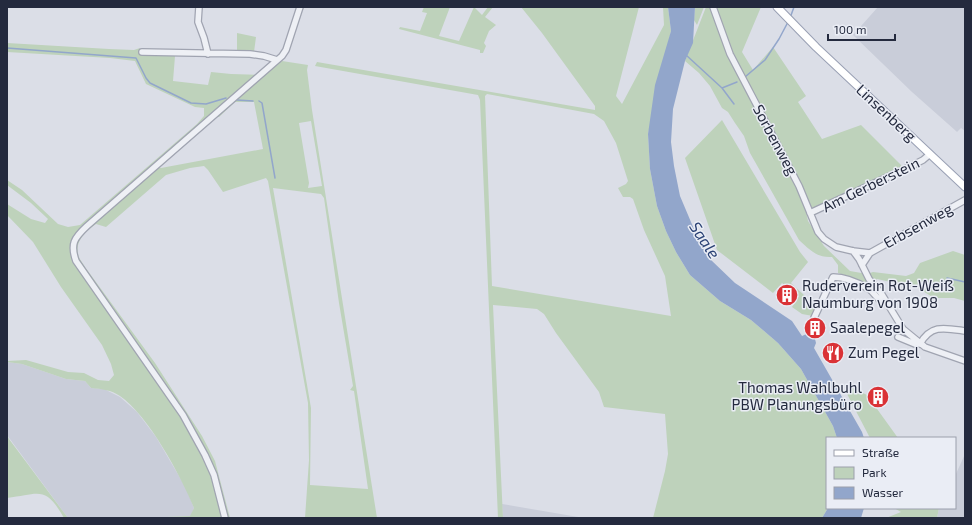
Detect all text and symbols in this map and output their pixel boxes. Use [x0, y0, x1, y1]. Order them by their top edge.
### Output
scale bar [828, 16, 895, 42]
text: 100 m [834, 22, 866, 36]
street label: Linsenberg [853, 80, 921, 145]
street label: Sorbenweg [750, 101, 802, 178]
street label: Am Gerberstein [819, 153, 922, 215]
street label: Erbsenweg [880, 199, 956, 251]
water label: Saale [686, 218, 725, 262]
place label: Ruderverein Rot-Weiß Naumburg von 1908 [802, 276, 954, 311]
building icon: Ruderverein Rot-Weiß Naumburg von 1908 [774, 282, 800, 308]
building icon: Saalepegel [802, 315, 828, 341]
place label: Saalepegel [830, 318, 906, 336]
restaurant icon: Zum Pegel [820, 340, 846, 366]
place label: Zum Pegel [848, 343, 920, 361]
place label: Thomas Wahlbuhl PBW Planungsbüro [732, 378, 863, 413]
building icon: Thomas Wahlbuhl PBW Planungsbüro [865, 384, 891, 410]
legend [826, 437, 956, 509]
text: Straße [862, 445, 899, 459]
text: Park [862, 465, 887, 479]
text: Wasser [862, 485, 903, 499]

